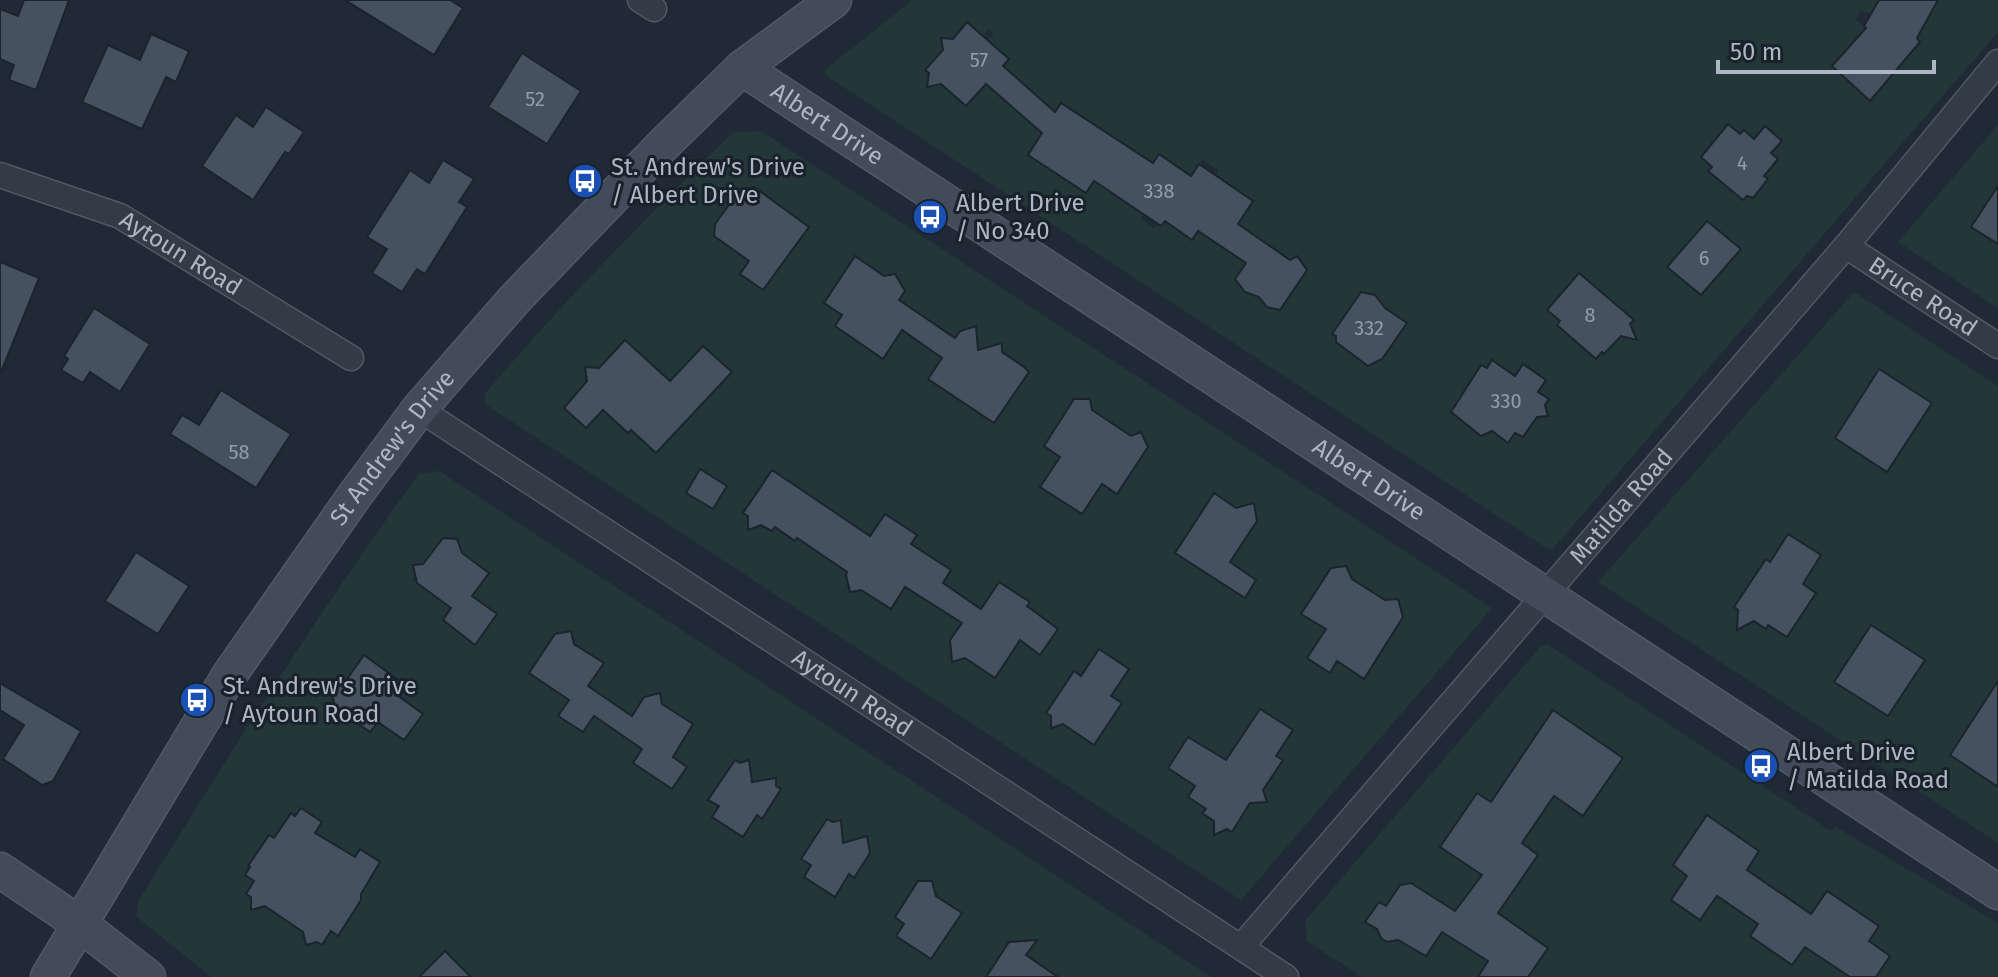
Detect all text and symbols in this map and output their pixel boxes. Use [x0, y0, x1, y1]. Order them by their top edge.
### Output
scale bar [1718, 24, 1934, 74]
text: 50 m [1730, 38, 1782, 66]
house number: 57 [970, 48, 988, 72]
street label: Albert Drive [766, 77, 889, 171]
house number: 52 [525, 87, 545, 111]
house number: 4 [1737, 151, 1748, 175]
place label: St. Andrew's Drive / Albert Drive [611, 153, 805, 209]
bus stop icon: St. Andrew's Drive / Albert Drive [566, 162, 604, 200]
house number: 338 [1144, 179, 1174, 203]
place label: Albert Drive / No 340 [956, 189, 1085, 245]
bus stop icon: Albert Drive / No 340 [911, 198, 949, 236]
street label: Aytoun Road [115, 205, 247, 301]
house number: 6 [1699, 246, 1709, 270]
street label: Bruce Road [1864, 251, 1982, 342]
house number: 8 [1584, 303, 1596, 327]
house number: 332 [1354, 316, 1384, 340]
street label: St Andrew's Drive [324, 364, 460, 531]
house number: 330 [1490, 389, 1522, 413]
street label: Albert Drive [1308, 432, 1431, 526]
house number: 58 [228, 440, 250, 464]
street label: Matilda Road [1564, 443, 1679, 570]
street label: Aytoun Road [787, 643, 918, 742]
place label: St. Andrew's Drive / Aytoun Road [223, 672, 417, 728]
bus stop icon: St. Andrew's Drive / Aytoun Road [178, 681, 216, 719]
place label: Albert Drive / Matilda Road [1787, 738, 1949, 794]
bus stop icon: Albert Drive / Matilda Road [1742, 747, 1780, 785]

